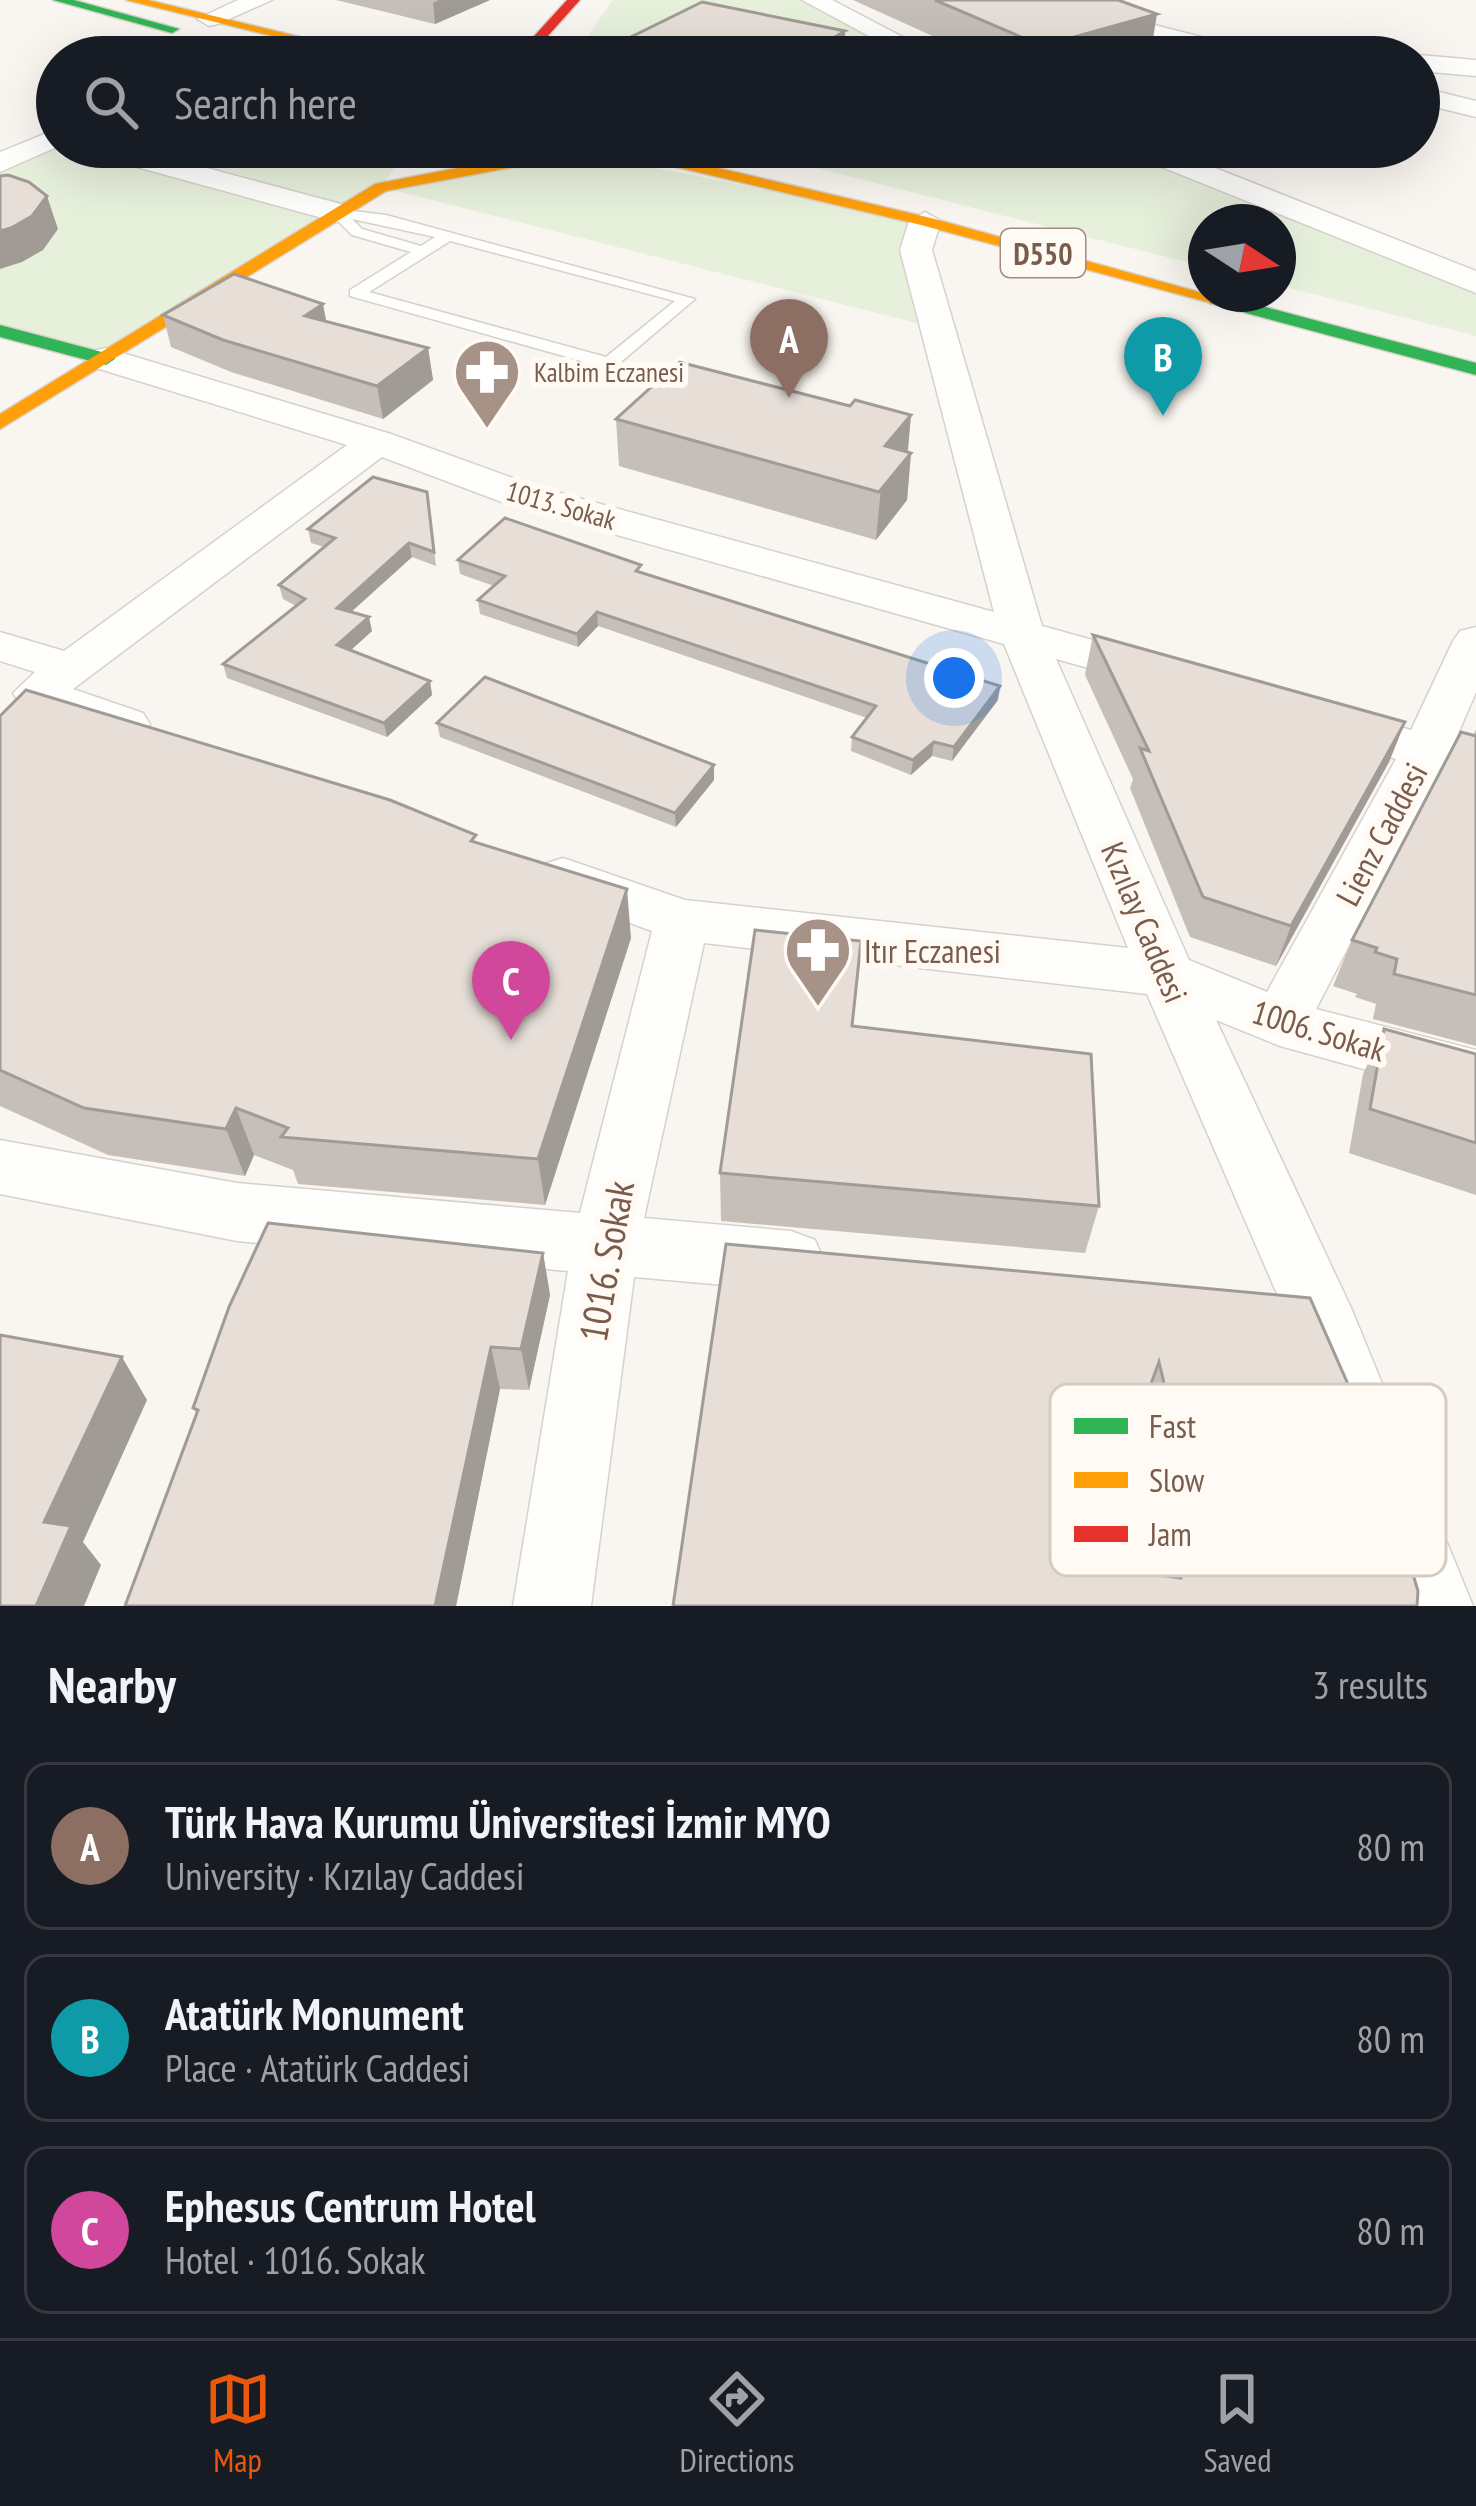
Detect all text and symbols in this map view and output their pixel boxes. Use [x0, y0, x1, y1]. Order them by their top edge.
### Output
search box [36, 36, 1440, 168]
icon: search [78, 69, 144, 135]
text: Search here [174, 73, 357, 131]
north arrow [1188, 204, 1296, 312]
road number: D550 [1001, 229, 1085, 277]
pin: A [750, 299, 828, 398]
pin: B [1124, 317, 1202, 416]
pharmacy icon: Kalbim Eczanesi [452, 337, 522, 431]
place label: Kalbim Eczanesi [534, 355, 684, 389]
street label: 1013. Sokak [502, 473, 620, 537]
your location [924, 648, 984, 708]
street label: Lienz Caddesi [1326, 755, 1436, 913]
street label: Kızılay Caddesi [1092, 835, 1198, 1009]
pharmacy icon: Itır Eczanesi [783, 915, 853, 1009]
place label: Itır Eczanesi [864, 929, 1001, 972]
pin: C [472, 941, 550, 1040]
street label: 1006. Sokak [1247, 989, 1391, 1071]
street label: 1016. Sokak [567, 1177, 645, 1345]
legend [1050, 1384, 1446, 1576]
text: Fast [1149, 1404, 1196, 1447]
text: Slow [1149, 1458, 1205, 1501]
text: Jam [1148, 1512, 1192, 1555]
text: Nearby [48, 1651, 176, 1717]
text: 3 results [1312, 1659, 1428, 1710]
text: Türk Hava Kurumu Üniversitesi İzmir MYO [165, 1792, 831, 1850]
text: A [80, 1821, 100, 1872]
text: 80 m [1356, 1821, 1425, 1872]
text: University · Kızılay Caddesi [165, 1850, 525, 1901]
text: Atatürk Monument [165, 1984, 464, 2042]
text: B [80, 2013, 100, 2064]
text: 80 m [1356, 2013, 1425, 2064]
text: Place · Atatürk Caddesi [165, 2042, 470, 2093]
text: Ephesus Centrum Hotel [165, 2176, 536, 2234]
text: C [81, 2205, 99, 2256]
text: 80 m [1356, 2205, 1425, 2256]
text: Hotel · 1016. Sokak [165, 2234, 425, 2285]
tab: Map [205, 2366, 271, 2481]
tab: Directions [680, 2366, 794, 2481]
tab: Saved [1203, 2366, 1271, 2481]

